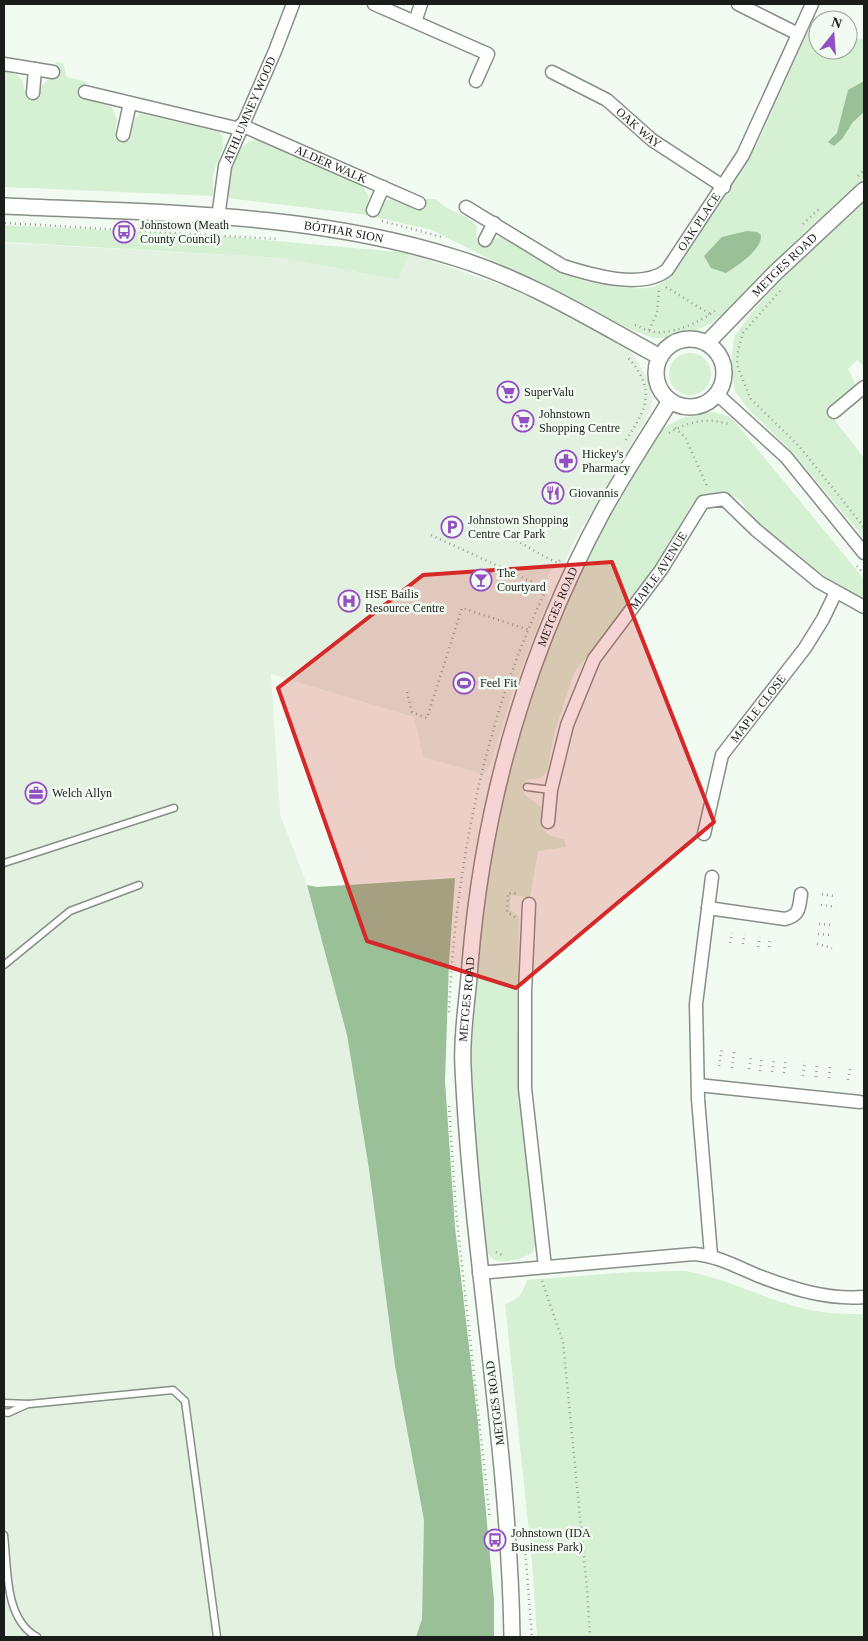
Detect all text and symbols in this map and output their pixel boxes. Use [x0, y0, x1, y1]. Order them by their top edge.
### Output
north arrow [808, 10, 858, 60]
text: N [830, 14, 844, 32]
street label: ATHLUMNEY WOOD [220, 54, 279, 165]
street label: OAK WAY [613, 105, 664, 151]
street label: ALDER WALK [292, 142, 369, 186]
street label: OAK PLACE [675, 190, 723, 254]
place label: Johnstown (Meath County Council) [140, 218, 229, 246]
street label: BÓTHAR SION [303, 218, 385, 246]
bus stop icon: Johnstown (Meath County Council) [112, 220, 136, 244]
street label: METGES ROAD [749, 230, 820, 299]
supermarket icon: SuperValu [496, 380, 520, 404]
place label: SuperValu [524, 385, 574, 399]
place label: Johnstown Shopping Centre [539, 407, 620, 435]
supermarket icon: Johnstown Shopping Centre [511, 409, 535, 433]
place label: Hickey's Pharmacy [582, 447, 630, 475]
pharmacy icon: Hickey's Pharmacy [554, 449, 578, 473]
restaurant icon: Giovannis [541, 481, 565, 505]
place label: Giovannis [569, 486, 619, 500]
place label: Johnstown Shopping Centre Car Park [468, 513, 568, 541]
parking icon: Johnstown Shopping Centre Car Park [440, 515, 464, 539]
street label: MAPLE AVENUE [627, 529, 690, 612]
street label: METGES ROAD [535, 564, 581, 649]
place label: The Courtyard [497, 566, 546, 594]
bar icon: The Courtyard [469, 568, 493, 592]
place label: HSE Bailis Resource Centre [365, 587, 445, 615]
hospital icon: HSE Bailis Resource Centre [337, 589, 361, 613]
sports icon: Feel Fit [452, 671, 476, 695]
street label: MAPLE CLOSE [728, 672, 789, 745]
place label: Feel Fit [480, 676, 518, 690]
office icon: Welch Allyn [24, 781, 48, 805]
place label: Welch Allyn [52, 786, 112, 800]
street label: METGES ROAD [456, 956, 478, 1042]
street label: METGES ROAD [483, 1360, 507, 1446]
place label: Johnstown (IDA Business Park) [511, 1526, 591, 1554]
bus stop icon: Johnstown (IDA Business Park) [483, 1528, 507, 1552]

